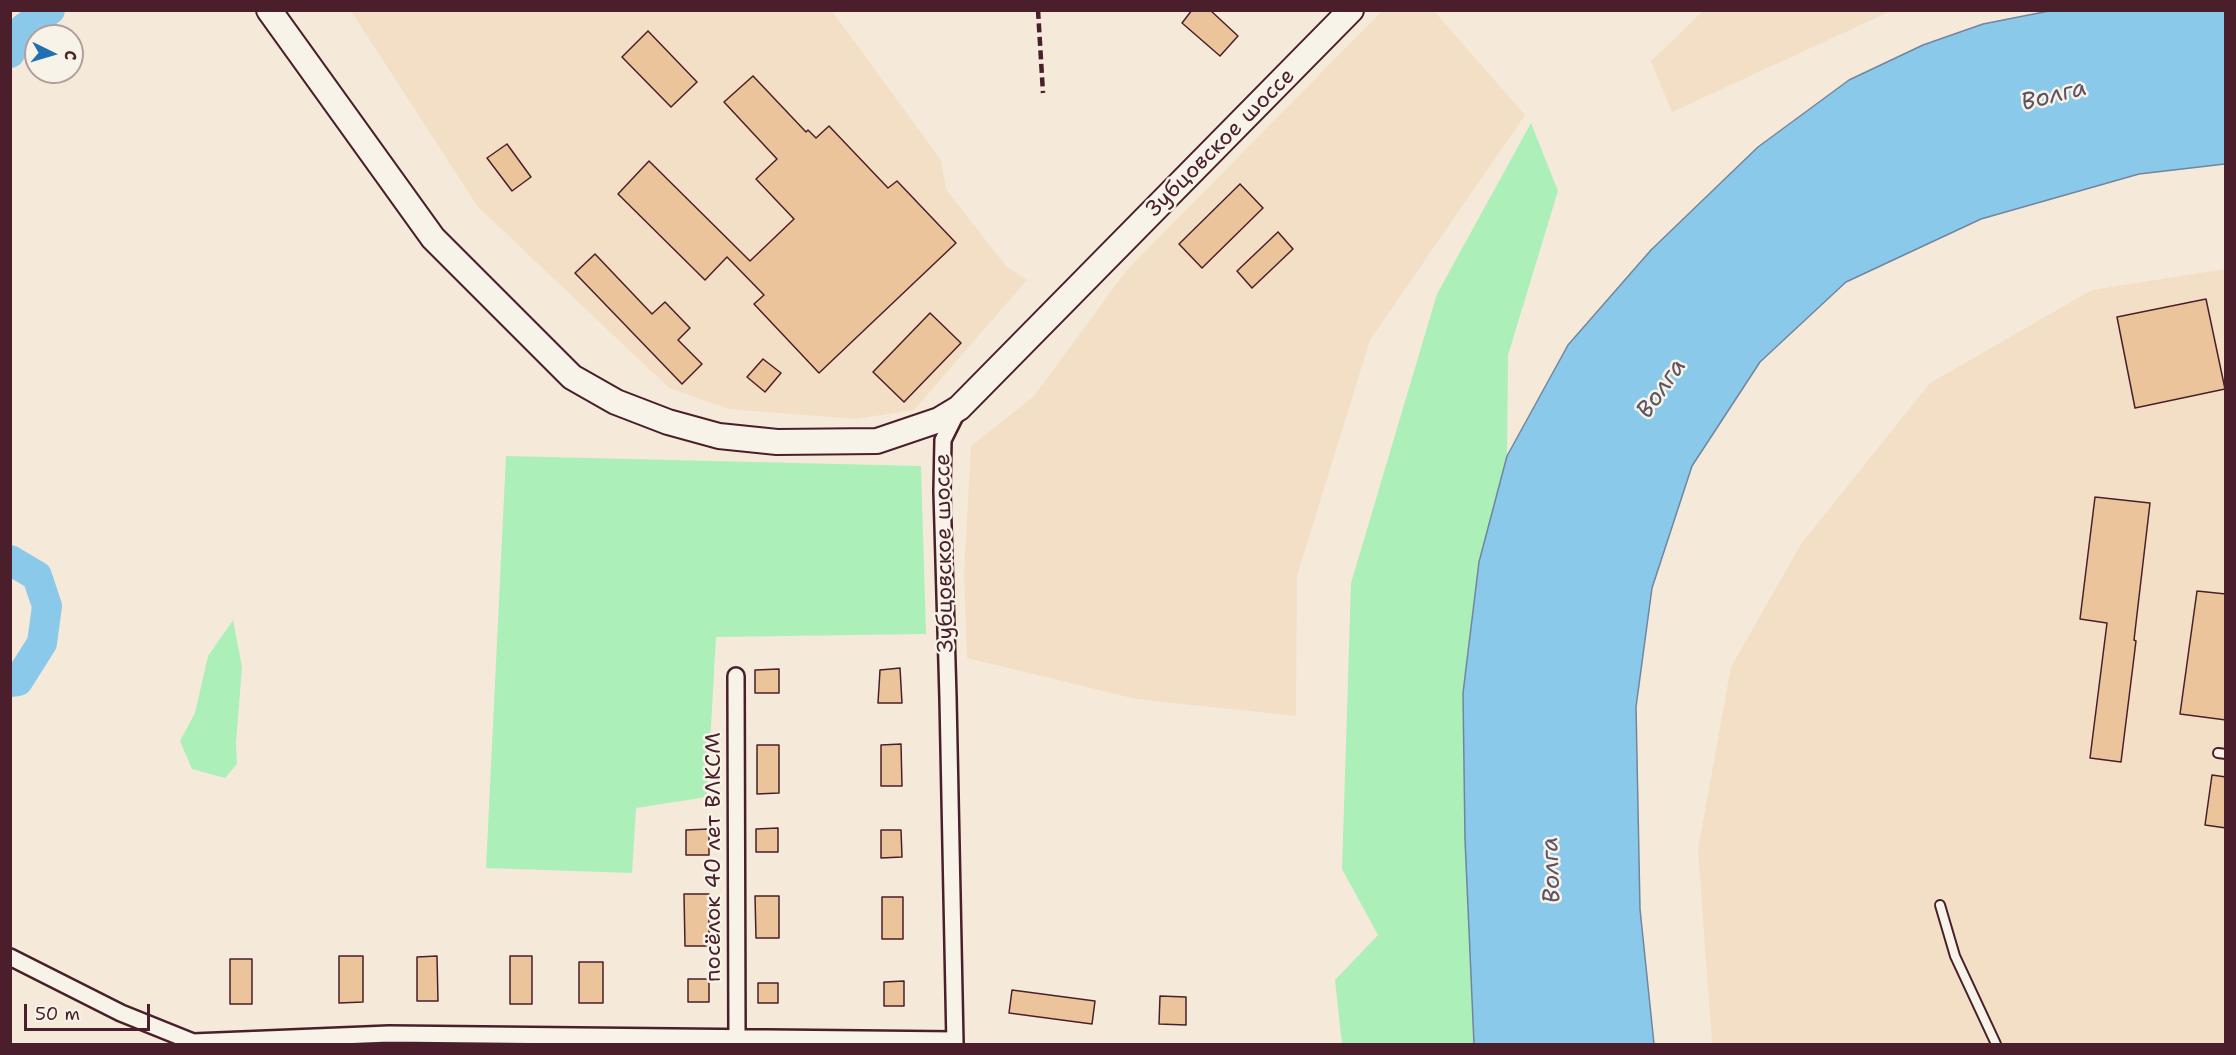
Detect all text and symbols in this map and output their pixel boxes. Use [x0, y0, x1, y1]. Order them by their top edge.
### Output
north arrow [24, 24, 84, 84]
text: С [60, 50, 81, 61]
street label: Зубцовское шоссе [1141, 63, 1301, 223]
water label: Волга [2018, 74, 2090, 118]
water label: Волга [1631, 353, 1693, 425]
street label: Зубцовское шоссе [930, 453, 960, 653]
street label: посёлок 40 лет ВЛКСМ [701, 732, 727, 982]
water label: Волга [1536, 836, 1568, 904]
scale bar [27, 992, 153, 1030]
text: 50 m [35, 1002, 80, 1026]

